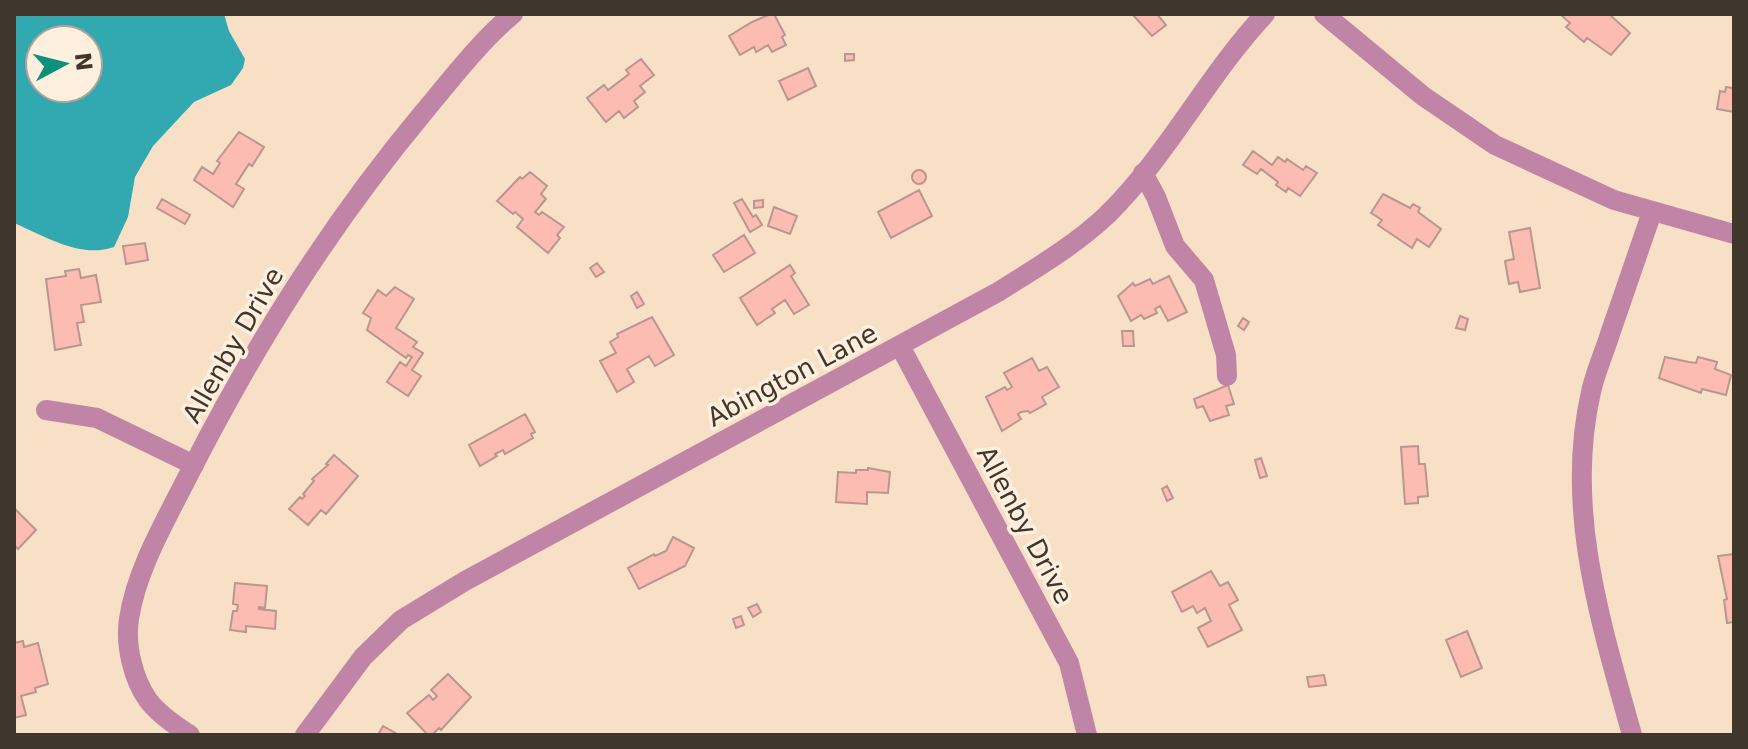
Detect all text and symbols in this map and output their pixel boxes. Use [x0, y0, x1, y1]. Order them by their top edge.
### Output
north arrow [24, 24, 104, 104]
text: N [70, 51, 97, 72]
street label: Allenby Drive [176, 262, 290, 428]
street label: Abington Lane [702, 318, 882, 432]
street label: Allenby Drive [971, 441, 1079, 609]

